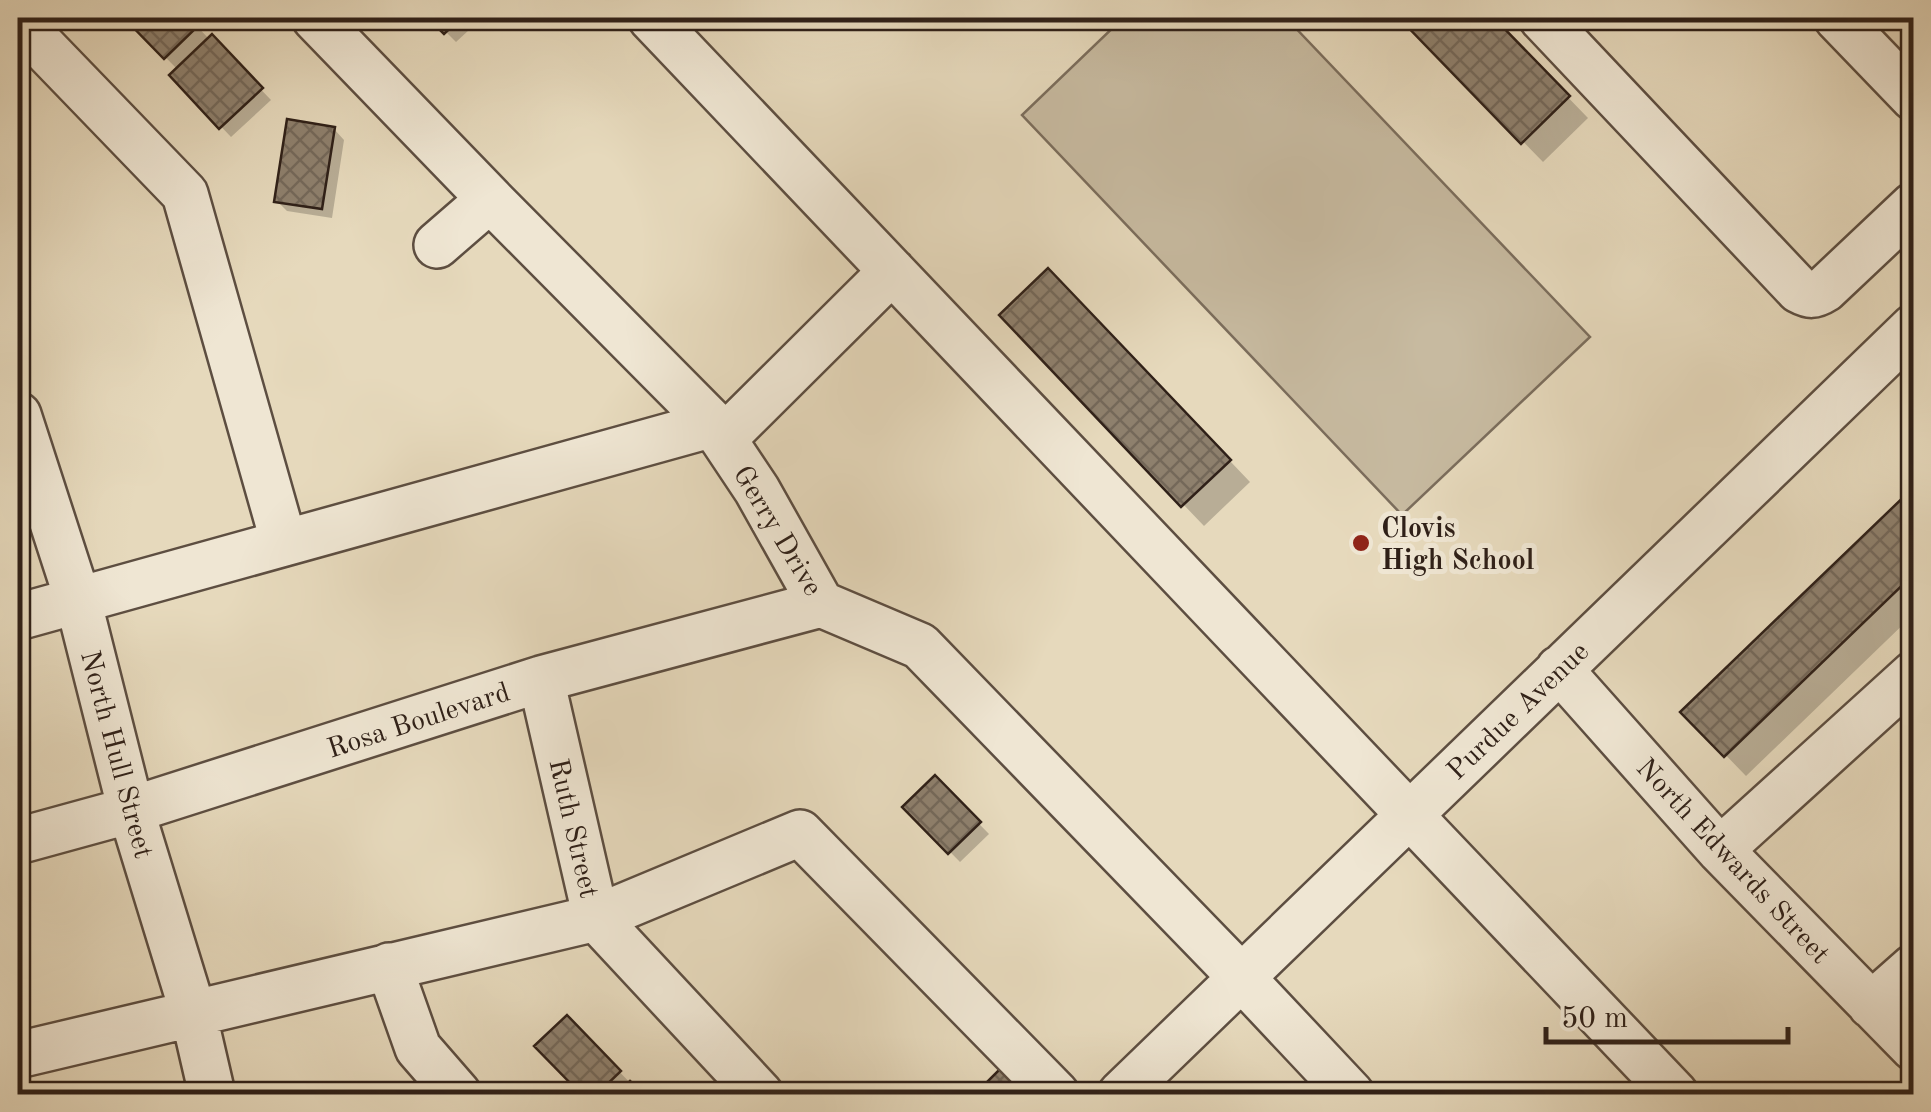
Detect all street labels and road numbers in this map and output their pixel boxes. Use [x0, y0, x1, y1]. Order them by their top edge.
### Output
street label: Gerry Drive [727, 462, 826, 601]
street label: Purdue Avenue [1443, 638, 1595, 786]
street label: North Hull Street [74, 648, 156, 862]
street label: Rosa Boulevard [324, 679, 514, 765]
street label: North Edwards Street [1630, 754, 1834, 970]
street label: Ruth Street [542, 756, 602, 901]

